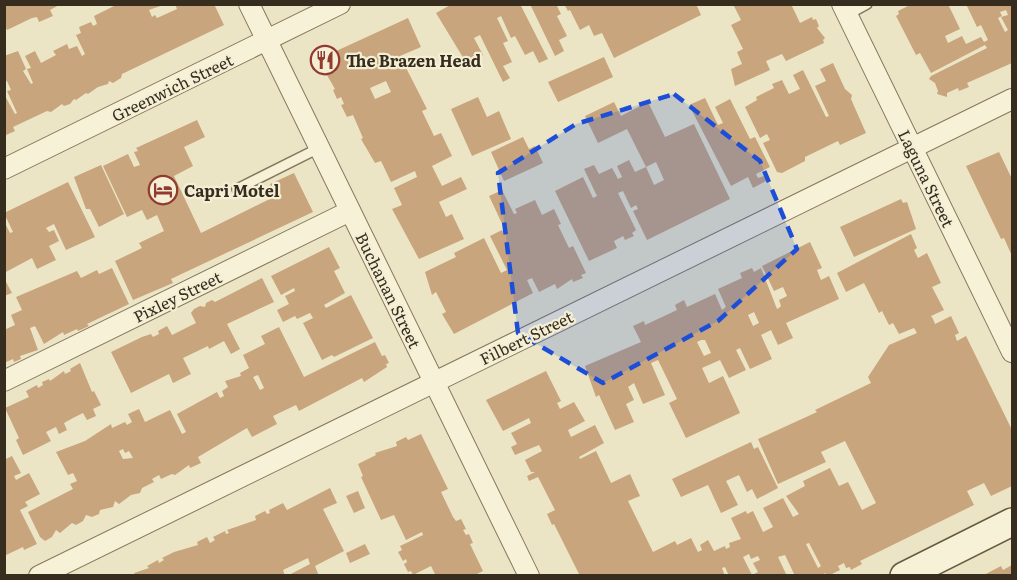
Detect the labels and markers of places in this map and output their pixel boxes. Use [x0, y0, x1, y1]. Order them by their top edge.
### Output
restaurant icon: The Brazen Head [309, 44, 341, 76]
place label: The Brazen Head [346, 48, 482, 72]
hotel icon: Capri Motel [147, 174, 179, 206]
place label: Capri Motel [184, 178, 280, 202]

